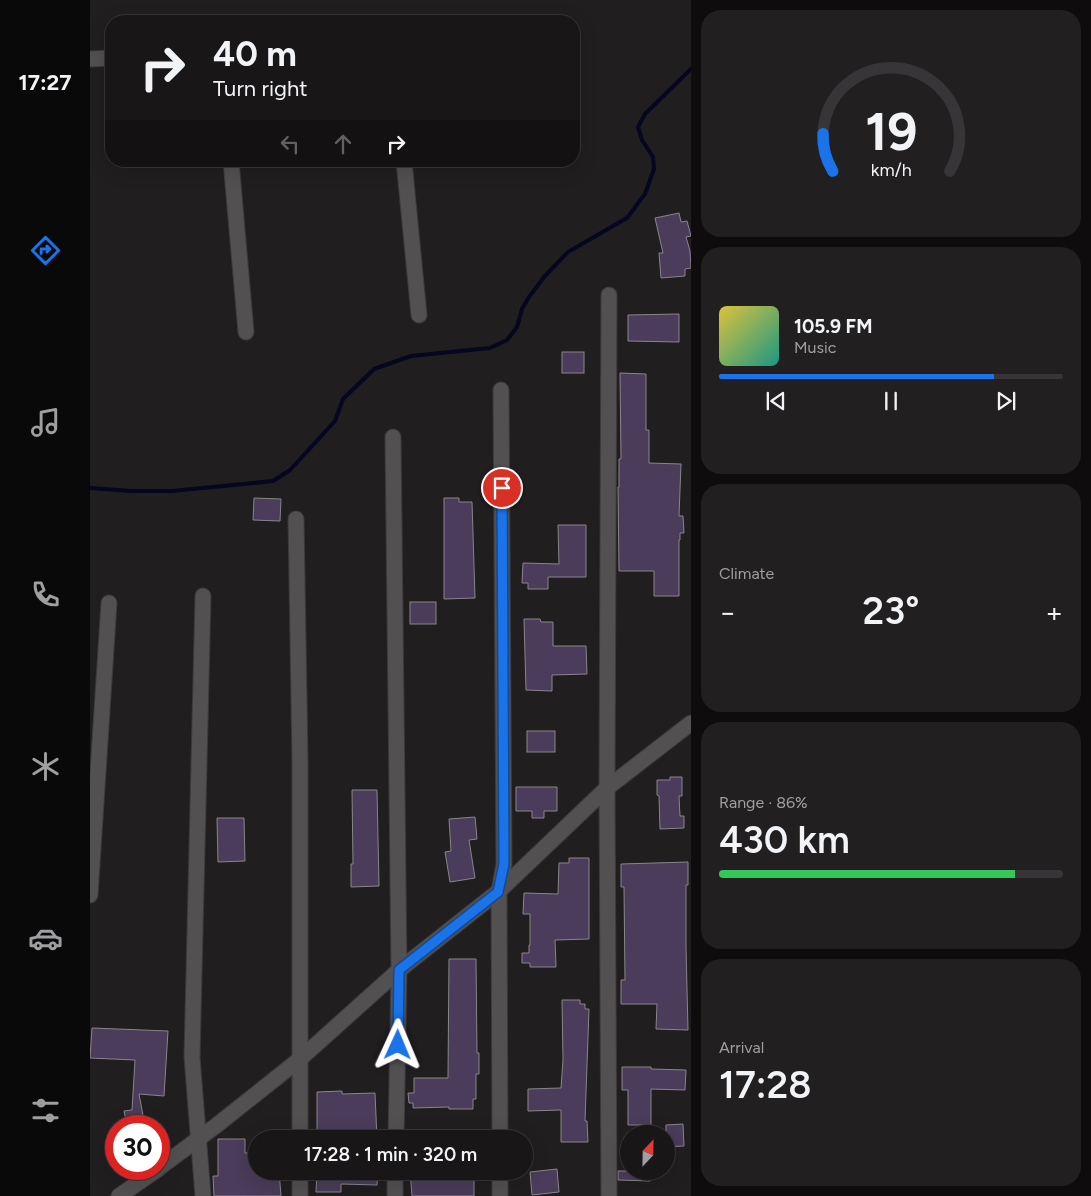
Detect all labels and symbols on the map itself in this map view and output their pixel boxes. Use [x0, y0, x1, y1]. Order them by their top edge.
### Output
pin [481, 467, 523, 509]
position arrow [371, 1018, 423, 1070]
speed limit sign: 30 [105, 1115, 170, 1180]
north arrow [620, 1125, 675, 1180]

